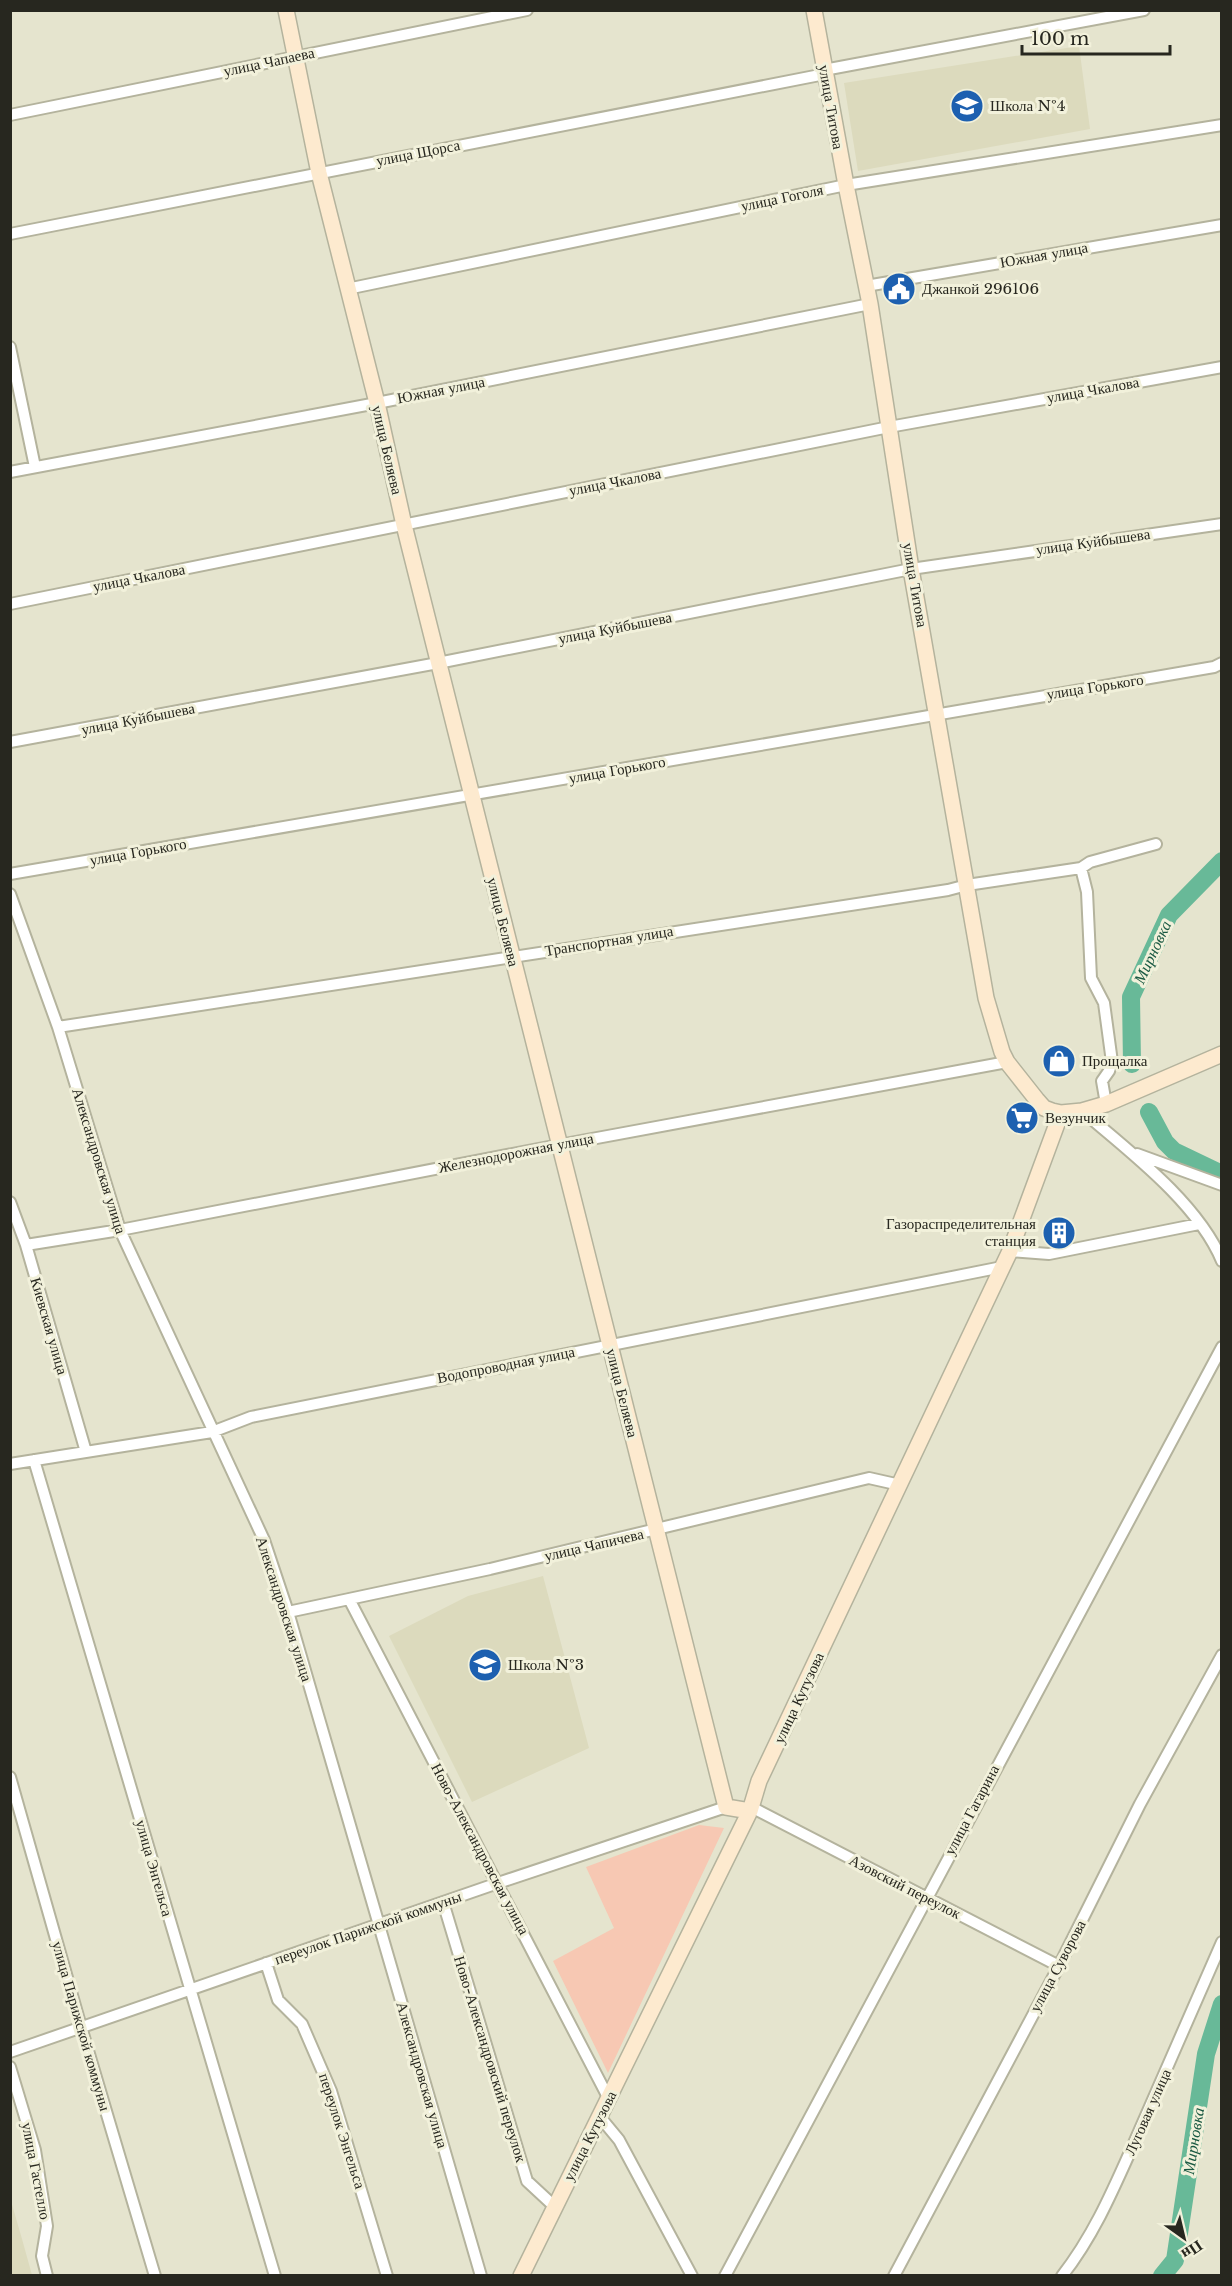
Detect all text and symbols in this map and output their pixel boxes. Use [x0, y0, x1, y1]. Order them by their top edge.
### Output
scale bar [1022, 18, 1170, 56]
text: 100 m [1031, 28, 1089, 50]
street label: улица Чапаева [222, 43, 316, 80]
street label: улица Титова [815, 63, 848, 151]
school or university icon: Школа №4 [949, 88, 985, 124]
place label: Школа №4 [990, 96, 1065, 115]
street label: улица Щорса [374, 135, 462, 170]
street label: улица Гоголя [739, 180, 825, 216]
street label: Южная улица [998, 237, 1090, 272]
public building icon: Джанкой 296106 [881, 271, 917, 307]
place label: Джанкой 296106 [922, 279, 1039, 298]
street label: Южная улица [395, 372, 487, 407]
street label: улица Чкалова [1045, 372, 1141, 407]
street label: улица Беляева [368, 403, 407, 497]
street label: улица Чкалова [567, 463, 663, 500]
street label: улица Куйбышева [1035, 524, 1152, 559]
street label: улица Титова [899, 541, 932, 629]
street label: улица Чкалова [91, 559, 187, 596]
street label: улица Куйбышева [557, 607, 674, 648]
street label: улица Горького [1045, 669, 1145, 704]
street label: улица Куйбышева [80, 698, 197, 739]
street label: улица Горького [567, 752, 667, 787]
street label: улица Горького [88, 834, 188, 869]
street label: улица Беляева [483, 875, 524, 969]
water label: Мирновка [1128, 917, 1175, 988]
street label: Транспортная улица [543, 921, 675, 960]
shop icon: Прощалка [1041, 1043, 1077, 1079]
place label: Прощалка [1082, 1051, 1148, 1070]
street label: Александровская улица [68, 1086, 131, 1236]
supermarket icon: Везунчик [1004, 1100, 1040, 1136]
place label: Везунчик [1045, 1108, 1107, 1127]
street label: Железнодорожная улица [437, 1128, 595, 1177]
place label: Газораспределительная станция [886, 1214, 1036, 1250]
building icon: Газораспределительная станция [1041, 1215, 1077, 1251]
street label: Киевская улица [27, 1275, 73, 1377]
street label: Водопроводная улица [435, 1342, 577, 1387]
street label: улица Беляева [602, 1346, 643, 1440]
street label: улица Чапичева [542, 1524, 646, 1565]
street label: Александровская улица [252, 1534, 317, 1684]
school or university icon: Школа №3 [467, 1647, 503, 1683]
street label: улица Кутузова [769, 1649, 828, 1746]
place label: Школа №3 [508, 1655, 584, 1674]
street label: Ново-Александровская улица [427, 1760, 534, 1938]
street label: улица Гагарина [940, 1761, 1003, 1858]
street label: улица Энгельса [132, 1817, 177, 1919]
street label: Азовский переулок [846, 1850, 965, 1923]
street label: переулок Парижской коммуны [272, 1887, 464, 1968]
street label: улица Суворова [1025, 1916, 1090, 2015]
street label: улица Парижской коммуны [48, 1939, 115, 2113]
street label: Ново-Александровский переулок [450, 1953, 531, 2165]
street label: Александровская улица [392, 1999, 453, 2151]
street label: Луговая улица [1120, 2065, 1175, 2158]
street label: переулок Энгельса [315, 2071, 370, 2191]
street label: улица Кутузова [559, 2087, 621, 2184]
water label: Мирновка [1178, 2106, 1208, 2177]
street label: улица Гастелло [18, 2121, 55, 2221]
north arrow [1154, 2208, 1214, 2268]
text: Пн [1178, 2236, 1207, 2265]

